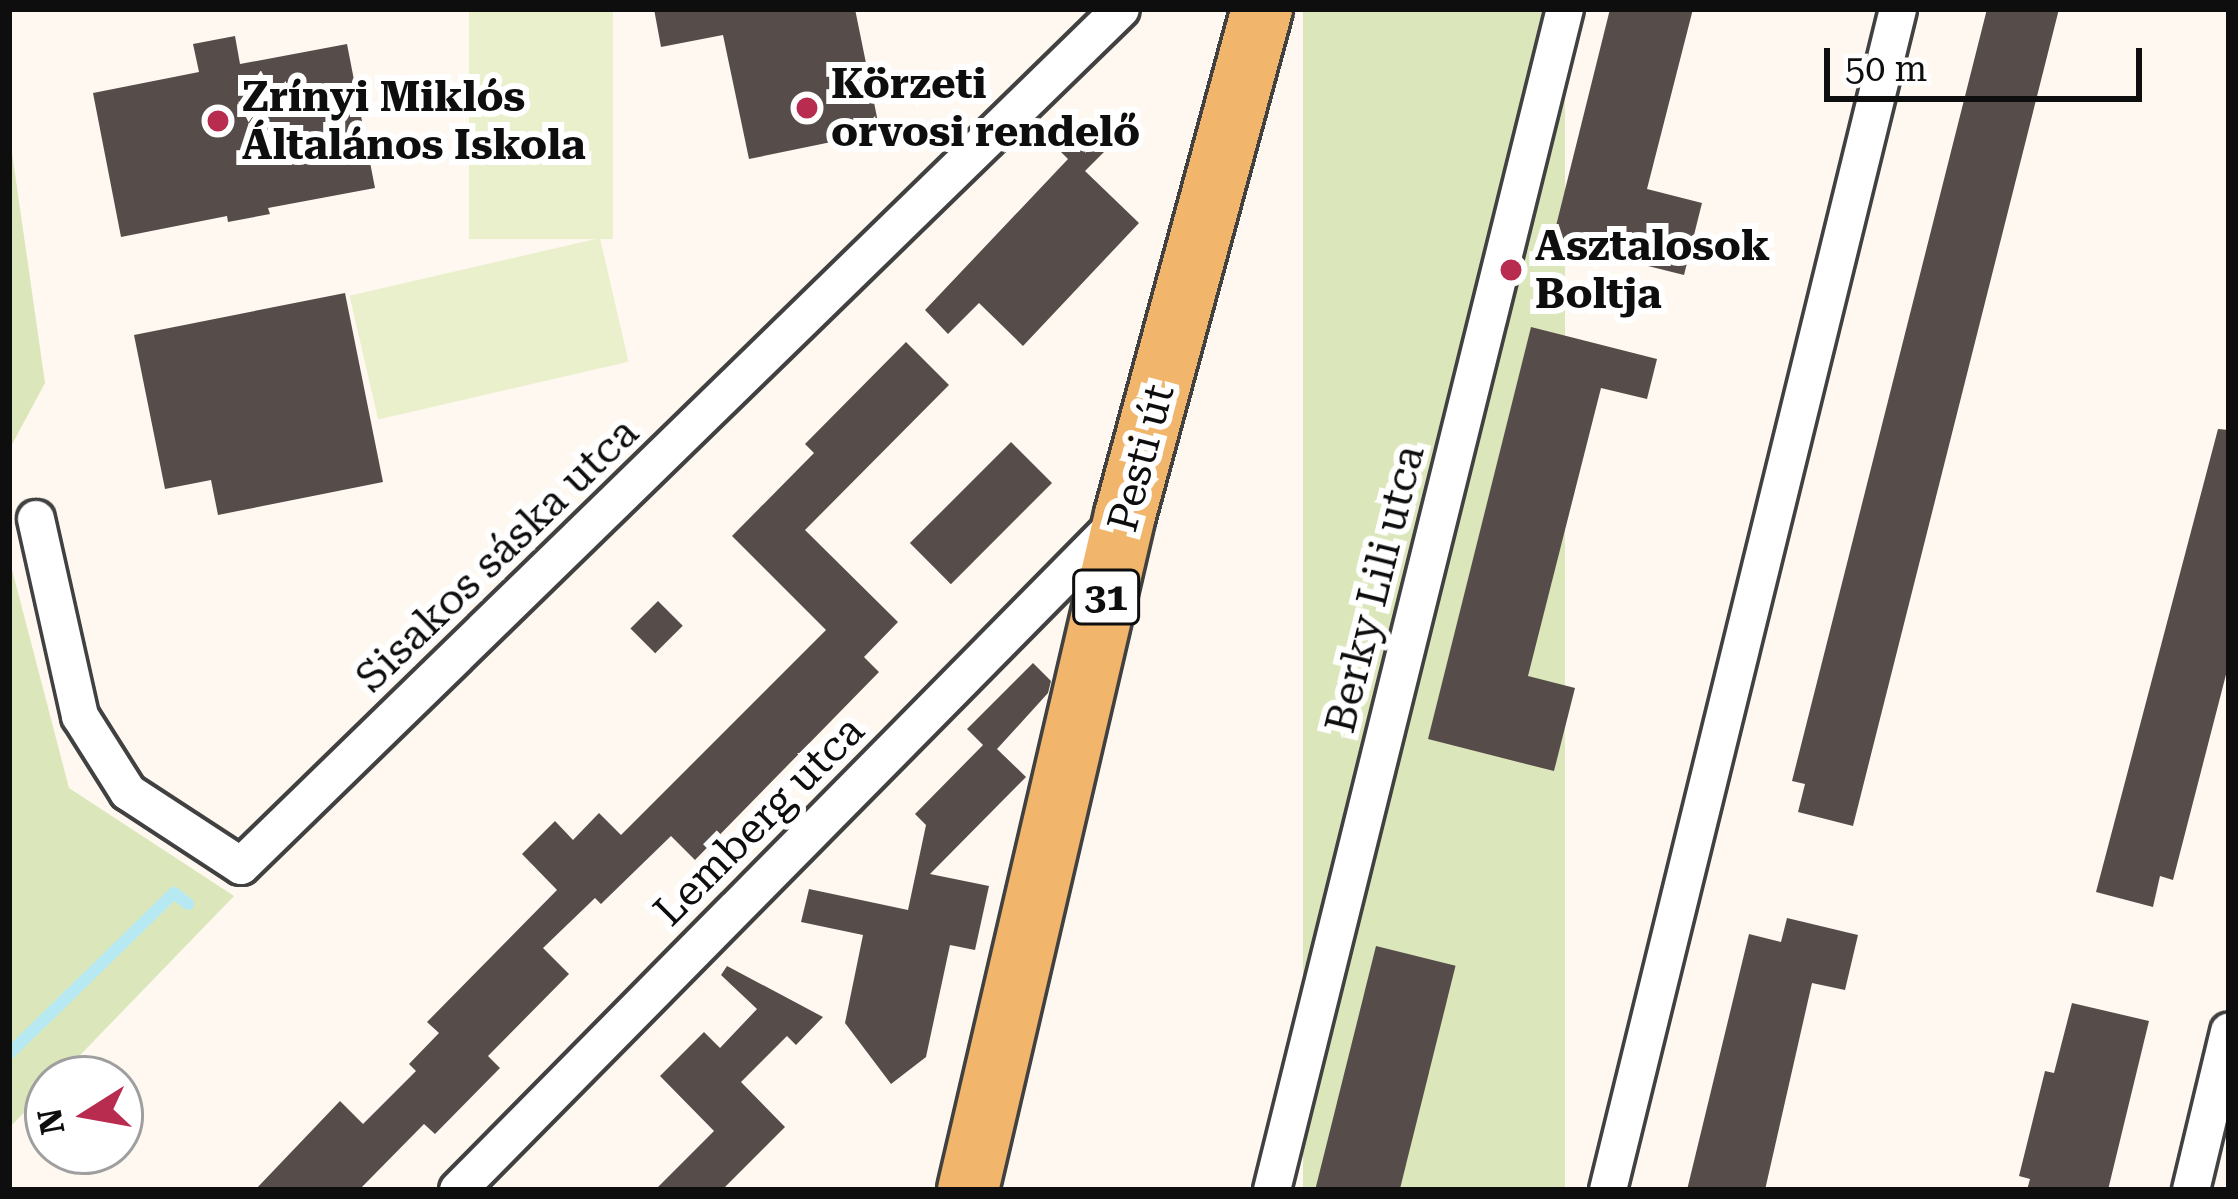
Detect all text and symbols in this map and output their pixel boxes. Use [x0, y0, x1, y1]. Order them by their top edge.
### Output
scale bar [1830, 24, 2148, 98]
text: 50 m [1845, 48, 1927, 90]
place label: Körzeti orvosi rendelő [831, 59, 1140, 158]
place label: Zrínyi Miklós Általános Iskola [242, 72, 586, 170]
marker: Körzeti orvosi rendelő [794, 95, 820, 121]
marker: Zrínyi Miklós Általános Iskola [205, 108, 231, 134]
place label: Asztalosok Boltja [1535, 221, 1770, 320]
marker: Asztalosok Boltja [1498, 257, 1524, 283]
street label: Pesti út [1097, 379, 1185, 537]
street label: Sisakos sáska utca [345, 407, 649, 703]
street label: Berky Lili utca [1315, 440, 1435, 738]
road number: 31 [1070, 564, 1142, 630]
street label: Lemberg utca [644, 706, 874, 936]
north arrow [24, 1055, 144, 1175]
text: N [30, 1105, 73, 1138]

